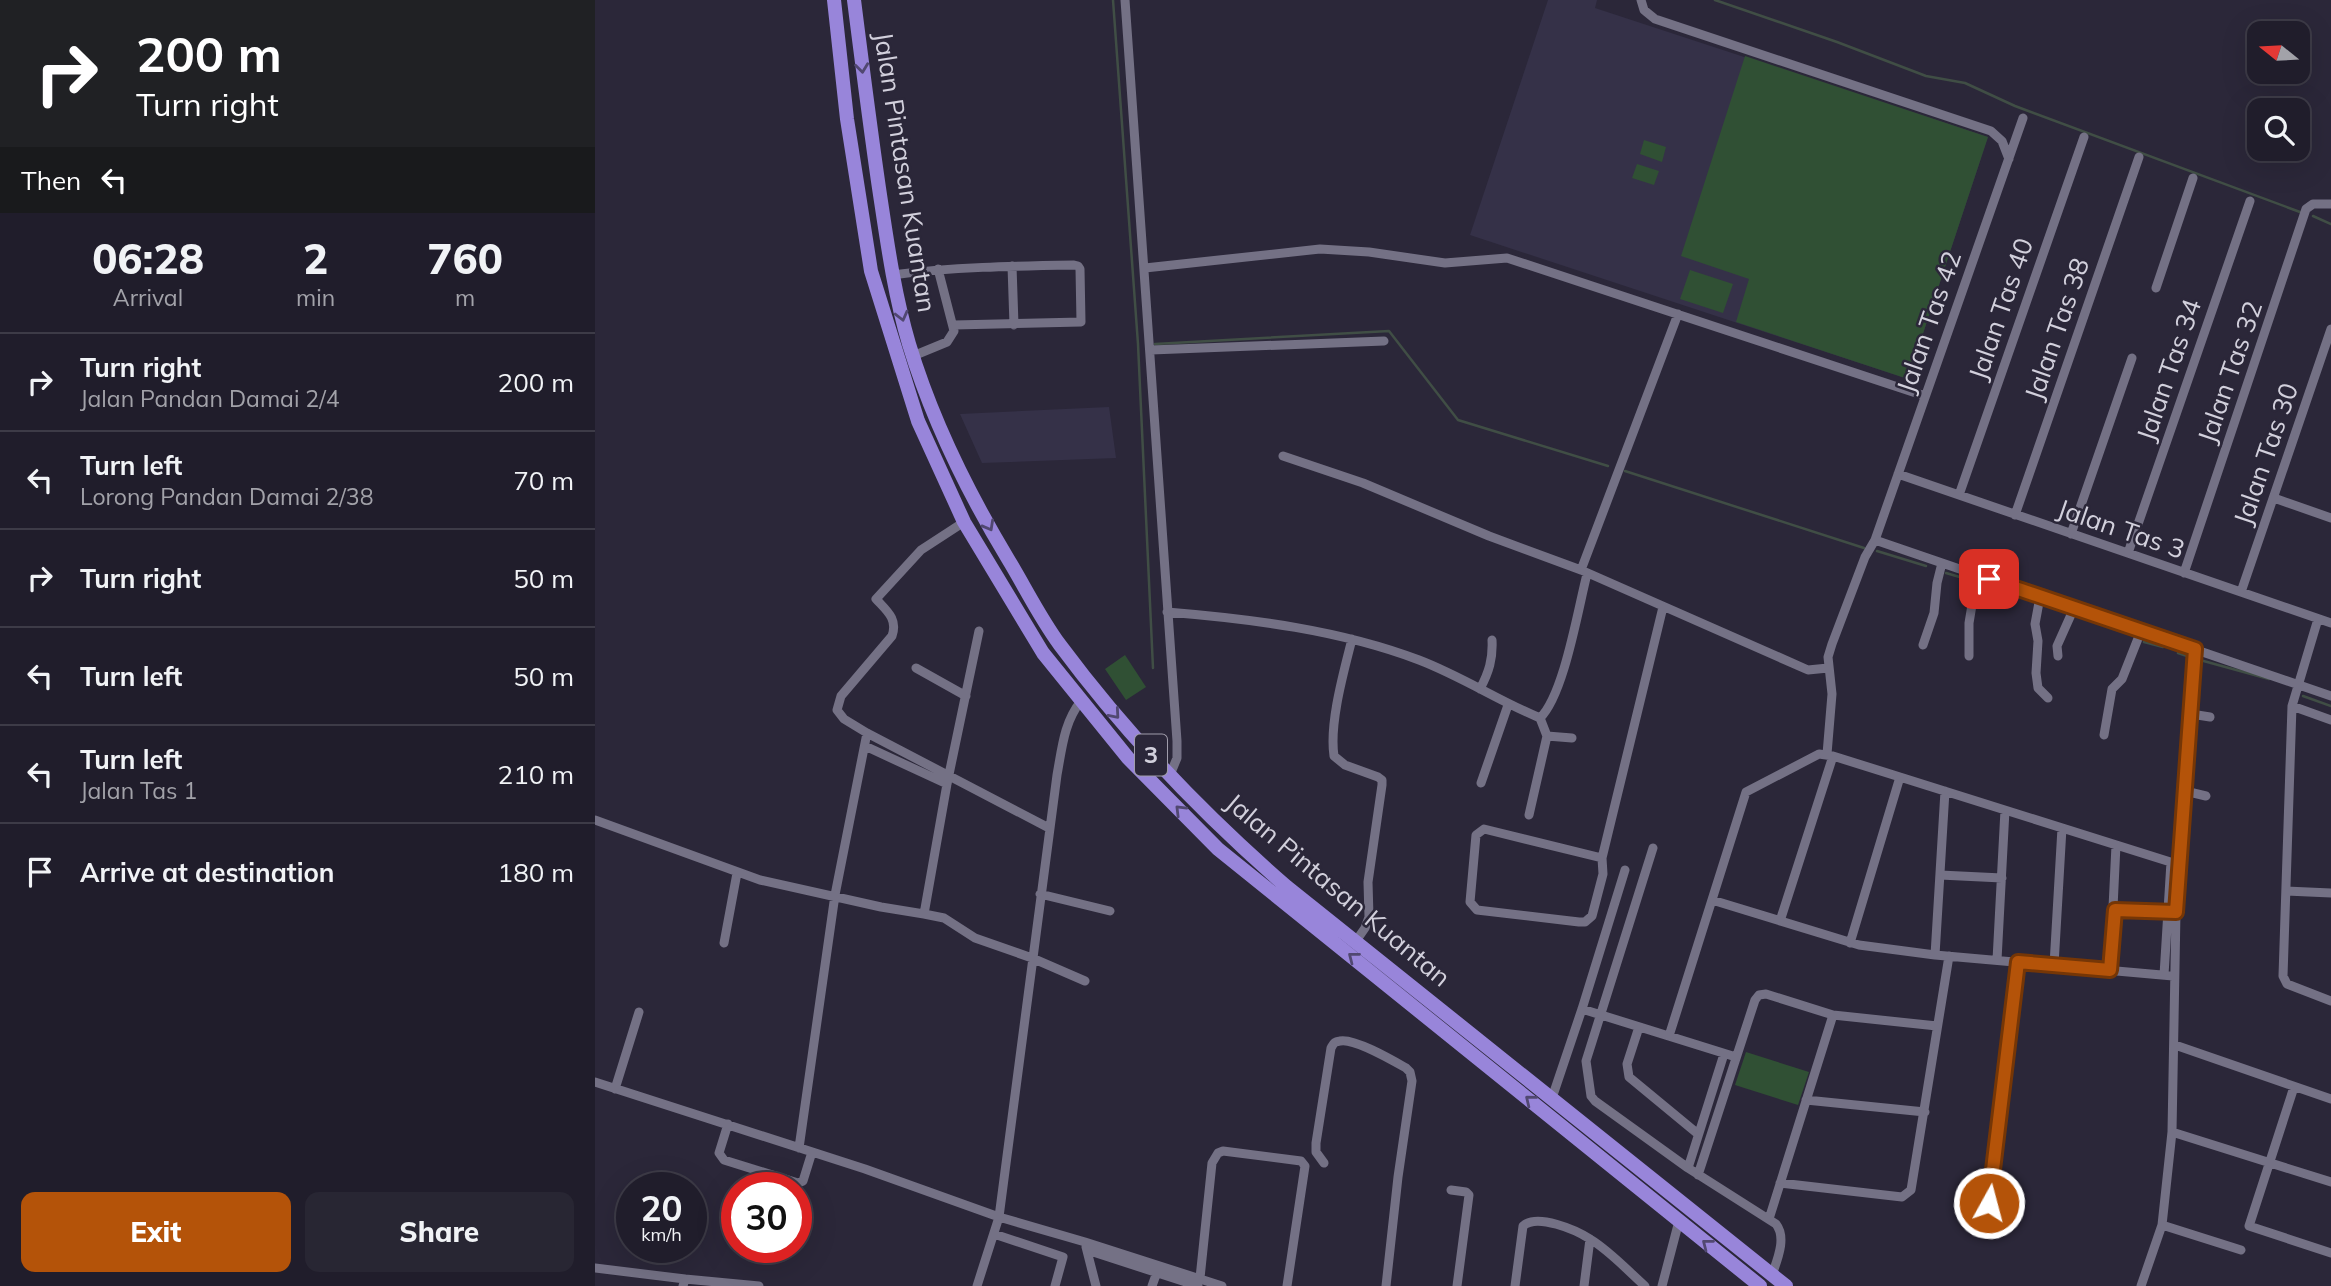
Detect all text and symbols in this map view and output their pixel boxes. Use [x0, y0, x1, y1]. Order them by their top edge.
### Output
north arrow [2247, 21, 2310, 84]
map controls [2247, 21, 2310, 161]
text: 200 m [136, 23, 282, 84]
icon: right [21, 28, 112, 119]
street label: Jalan Pintasan Kuantan [867, 29, 944, 315]
one-way arrow [855, 62, 870, 74]
text: Turn right [136, 84, 279, 124]
button: search [2247, 98, 2310, 161]
icon: left [95, 161, 133, 199]
text: Then [21, 164, 81, 197]
text: 06:28 [92, 232, 204, 285]
text: 2 [303, 232, 328, 285]
text: 760 [427, 232, 503, 285]
street label: Jalan Tas 40 [1961, 233, 2040, 384]
street label: Jalan Tas 42 [1889, 246, 1968, 397]
street label: Jalan Tas 38 [2017, 253, 2096, 404]
text: Arrival [113, 283, 183, 312]
text: min [296, 283, 335, 312]
text: m [455, 283, 475, 312]
street label: Jalan Tas 34 [2129, 294, 2208, 445]
street label: Jalan Tas 32 [2190, 296, 2269, 447]
one-way arrow [894, 310, 908, 322]
text: Turn right [80, 351, 201, 384]
icon: right [21, 363, 59, 401]
text: 200 m [498, 366, 574, 399]
street label: Jalan Tas 30 [2226, 378, 2305, 529]
text: Jalan Pandan Damai 2/4 [80, 384, 340, 413]
text: Turn left [80, 449, 182, 482]
icon: left [21, 461, 59, 499]
text: 70 m [513, 464, 574, 497]
text: Lorong Pandan Damai 2/38 [80, 482, 373, 511]
street label: Jalan Tas 3 [2053, 491, 2189, 566]
one-way arrow [980, 519, 994, 531]
pin [1959, 549, 2019, 609]
icon: right [21, 559, 59, 597]
icon: arrive [1970, 560, 2008, 598]
text: Turn right [80, 562, 201, 595]
text: 50 m [513, 562, 574, 595]
icon: left [21, 657, 59, 695]
text: Turn left [80, 660, 182, 693]
text: 50 m [513, 660, 574, 693]
one-way arrow [1107, 706, 1119, 719]
road number: 3 [1135, 734, 1167, 776]
text: Turn left [80, 743, 182, 776]
icon: left [21, 755, 59, 793]
text: 210 m [498, 758, 574, 791]
text: Jalan Tas 1 [80, 776, 197, 805]
street label: Jalan Pintasan Kuantan [1219, 786, 1458, 993]
one-way arrow [1175, 806, 1188, 819]
icon: arrive [21, 853, 59, 891]
text: Arrive at destination [80, 856, 335, 889]
text: 180 m [498, 856, 574, 889]
one-way arrow [1348, 953, 1361, 966]
one-way arrow [1526, 1096, 1539, 1108]
position arrow [1952, 1166, 2026, 1240]
speed limit sign: 30 [721, 1172, 812, 1263]
text: 20 [640, 1186, 683, 1230]
button: Exit [21, 1192, 291, 1272]
button: Share [305, 1192, 574, 1272]
text: km/h [641, 1223, 682, 1246]
one-way arrow [1702, 1239, 1714, 1252]

